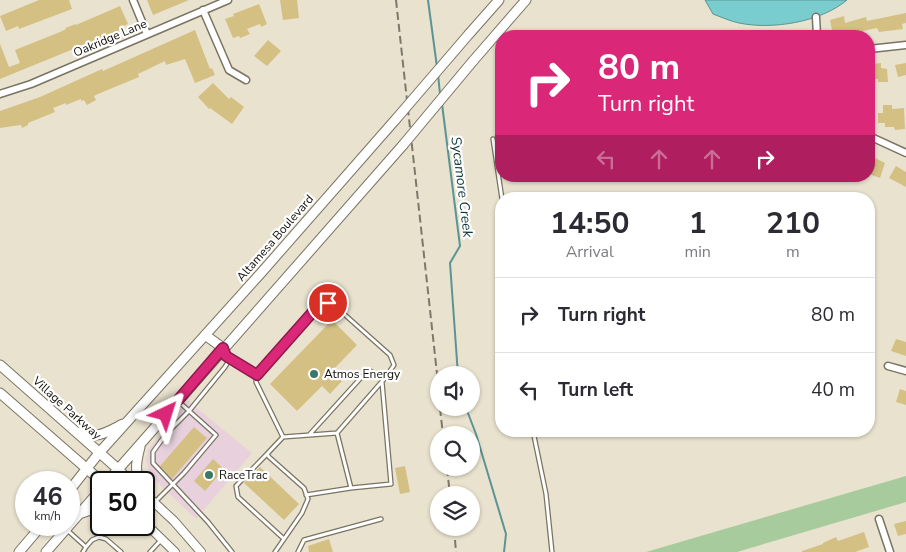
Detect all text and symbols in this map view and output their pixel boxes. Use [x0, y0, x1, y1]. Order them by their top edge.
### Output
street label: Oakridge Lane [71, 15, 149, 61]
text: 80 m [598, 44, 680, 91]
icon: right [515, 50, 580, 115]
text: Turn right [598, 89, 694, 119]
water label: Sycamore Creek [446, 136, 478, 239]
icon: left [592, 145, 620, 173]
icon: ahead [645, 145, 673, 173]
icon: ahead [698, 145, 726, 173]
icon: right [751, 145, 779, 173]
street label: Altamesa Boulevard [233, 191, 317, 285]
text: 14:50 [550, 203, 629, 244]
text: 1 [689, 203, 707, 244]
text: 210 [766, 203, 820, 244]
text: Arrival [566, 241, 614, 263]
text: min [684, 241, 711, 263]
text: m [786, 241, 800, 263]
pin [307, 282, 349, 324]
icon: arrive [314, 289, 342, 317]
icon: right [515, 301, 543, 329]
text: Turn right [558, 302, 645, 328]
text: 80 m [811, 302, 855, 328]
place label: Atmos Energy [324, 366, 401, 382]
map controls [430, 366, 480, 536]
button: sound [430, 366, 480, 416]
marker: Atmos Energy [308, 368, 320, 380]
street label: Village Parkway [28, 372, 105, 444]
icon: left [515, 376, 543, 404]
text: Turn left [558, 377, 633, 403]
text: 40 m [811, 377, 855, 403]
position arrow [139, 387, 191, 439]
button: search [430, 426, 480, 476]
place label: RaceTrac [219, 467, 268, 483]
marker: RaceTrac [203, 469, 215, 481]
speed limit sign: 50 [90, 471, 155, 536]
text: 46 [32, 480, 63, 514]
button: layers [430, 486, 480, 536]
text: km/h [34, 508, 61, 524]

